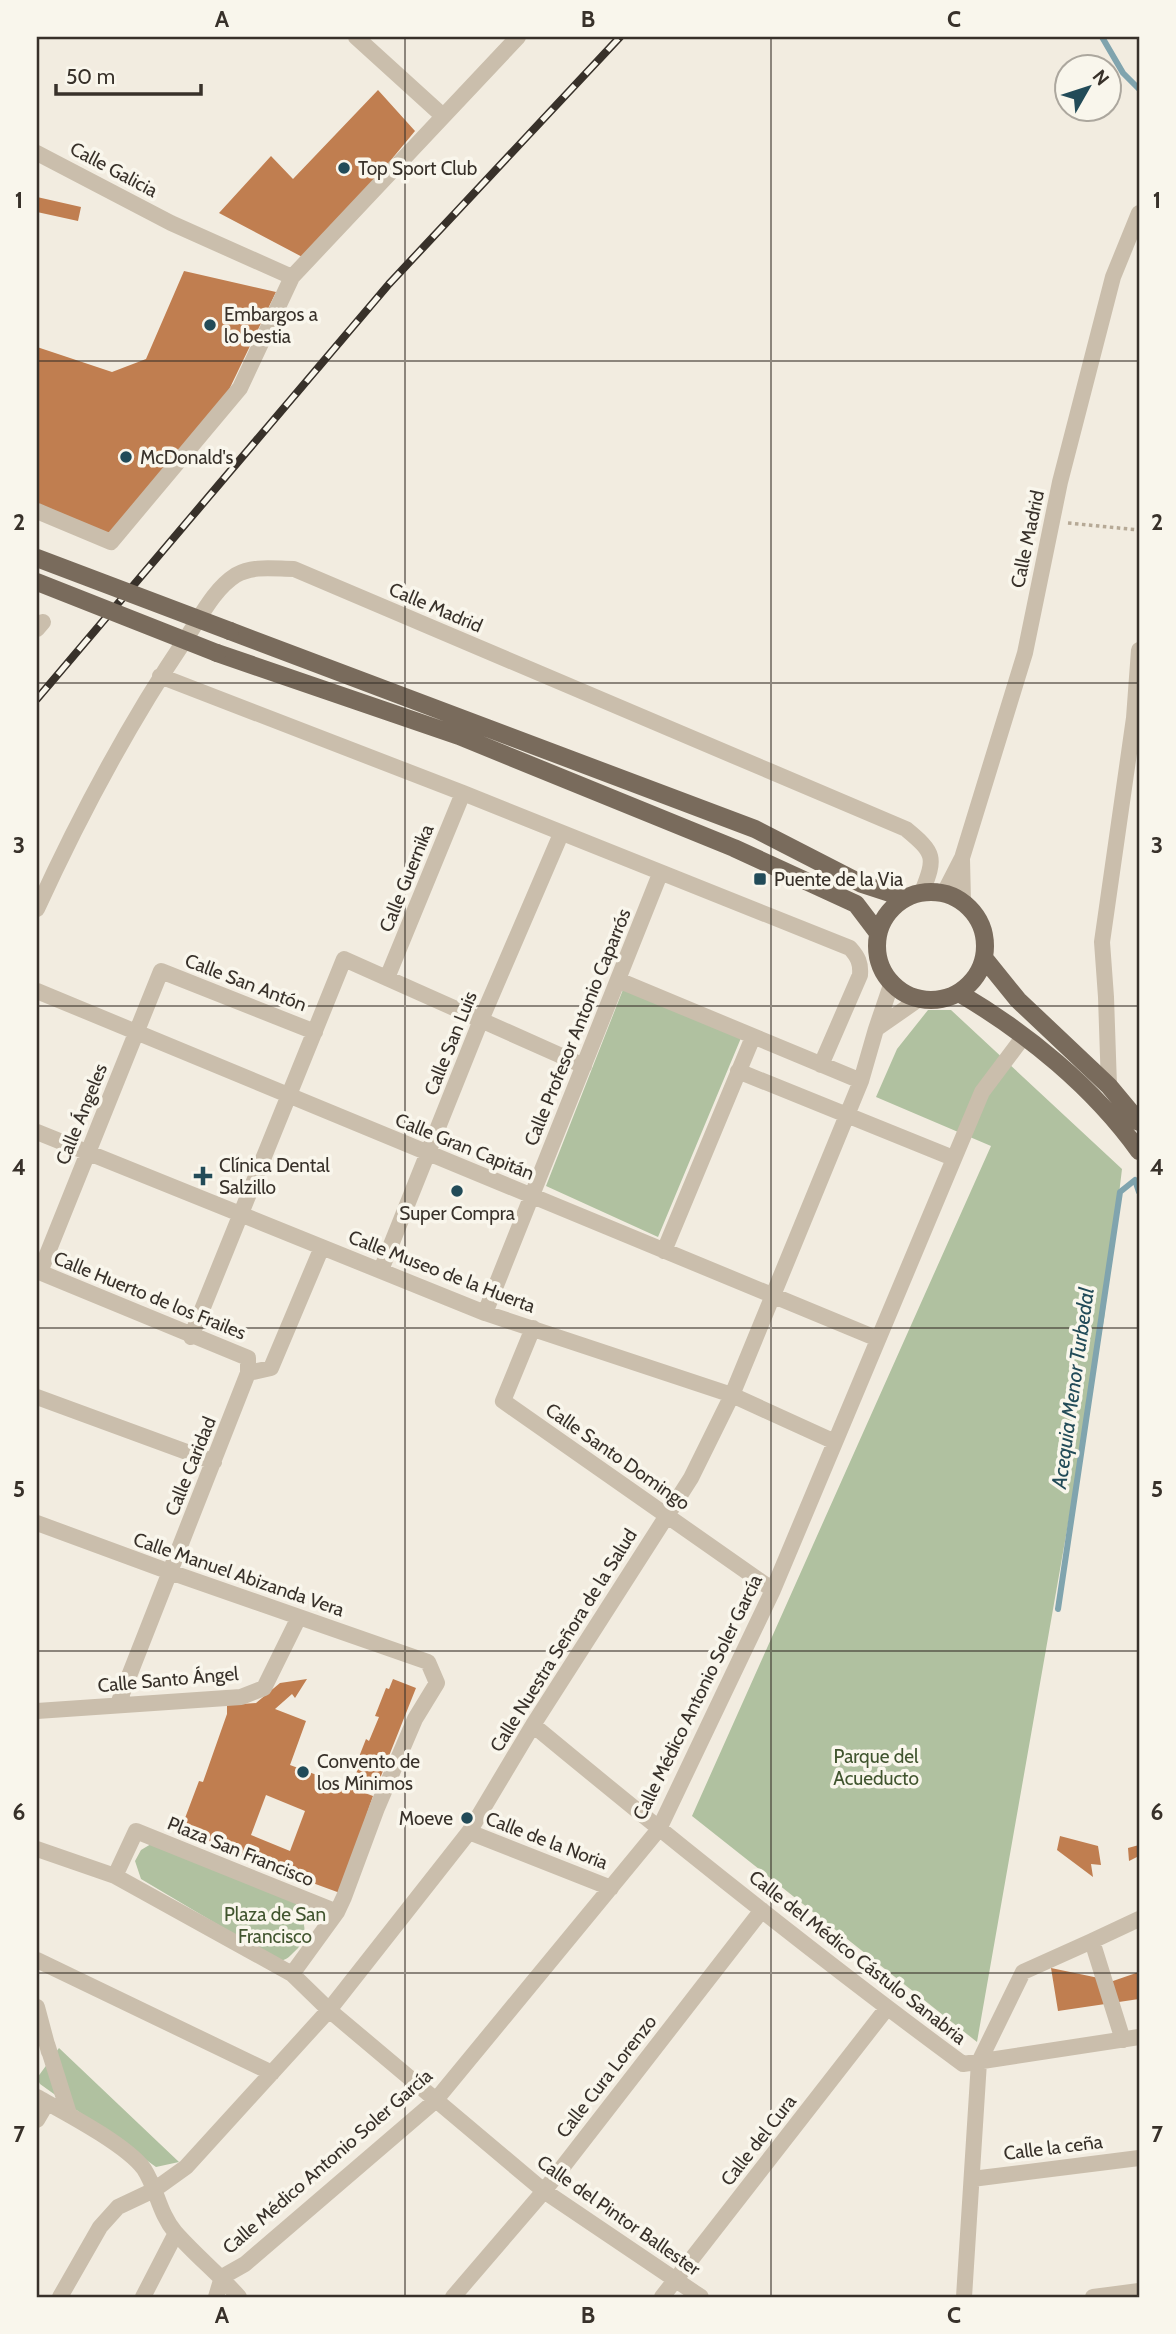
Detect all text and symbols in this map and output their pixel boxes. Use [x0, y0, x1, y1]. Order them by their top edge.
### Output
text: A [215, 5, 230, 33]
text: B [581, 5, 595, 33]
text: C [947, 5, 961, 33]
scale bar [56, 52, 201, 96]
north arrow [1054, 52, 1124, 122]
text: 50 m [66, 64, 115, 89]
text: N [1088, 65, 1114, 90]
street label: Calle Galicia [66, 137, 161, 202]
place label: Top Sport Club [358, 157, 477, 180]
marker: Top Sport Club [336, 160, 352, 176]
text: 1 [15, 186, 23, 214]
text: 1 [1153, 186, 1161, 214]
place label: Embargos a lo bestia [224, 303, 318, 348]
marker: Embargos a lo bestia [202, 317, 218, 333]
place label: McDonald's [140, 446, 234, 469]
marker: McDonald's [118, 449, 134, 465]
street label: Calle Madrid [1006, 488, 1049, 590]
text: 2 [13, 508, 25, 536]
text: 2 [1151, 508, 1163, 536]
street label: Calle Madrid [386, 577, 486, 637]
street label: Calle Guernika [374, 821, 439, 935]
text: 3 [13, 831, 25, 859]
text: 3 [1151, 831, 1163, 859]
place label: Puente de la Via [774, 868, 903, 891]
marker: Puente de la Via [752, 871, 768, 887]
street label: Calle Profesor Antonio Caparrós [519, 905, 636, 1149]
street label: Calle San Antón [182, 949, 310, 1016]
street label: Calle San Luis [419, 988, 482, 1099]
street label: Calle Ángeles [50, 1060, 112, 1168]
street label: Calle Gran Capitán [392, 1108, 538, 1185]
text: 4 [12, 1153, 26, 1181]
text: 4 [1150, 1153, 1164, 1181]
place label: Clínica Dental Salzillo [219, 1154, 330, 1199]
marker: Clínica Dental Salzillo [193, 1166, 213, 1186]
marker: Super Compra [449, 1183, 465, 1199]
place label: Super Compra [399, 1202, 515, 1225]
street label: Calle Museo de la Huerta [345, 1225, 538, 1318]
street label: Calle Huerto de los Frailes [50, 1246, 249, 1345]
water label: Acequia Menor Turbedal [1046, 1286, 1099, 1491]
street label: Calle Santo Domingo [541, 1398, 694, 1515]
street label: Calle Caridad [160, 1413, 221, 1519]
text: 5 [13, 1475, 25, 1503]
text: 5 [1151, 1475, 1163, 1503]
street label: Calle Nuestra Señora de la Salud [485, 1524, 642, 1756]
street label: Calle Manuel Abizanda Vera [130, 1528, 347, 1621]
street label: Calle Médico Antonio Soler García [628, 1571, 767, 1824]
street label: Calle Santo Ángel [97, 1661, 240, 1697]
park label: Parque del Acueducto [833, 1745, 919, 1790]
place label: Convento de los Mínimos [317, 1750, 420, 1795]
marker: Convento de los Mínimos [295, 1764, 311, 1780]
text: 6 [13, 1798, 25, 1826]
text: 6 [1151, 1798, 1163, 1826]
place label: Moeve [399, 1807, 453, 1830]
street label: Calle de la Noria [483, 1807, 611, 1874]
marker: Moeve [459, 1810, 475, 1826]
street label: Plaza San Francisco [164, 1812, 317, 1891]
street label: Calle del Médico Cástulo Sanabria [745, 1865, 971, 2049]
park label: Plaza de San Francisco [224, 1903, 326, 1948]
street label: Calle Cura Lorenzo [551, 2010, 661, 2142]
street label: Calle Médico Antonio Soler García [218, 2064, 437, 2259]
street label: Calle del Cura [716, 2090, 801, 2190]
text: 7 [13, 2120, 25, 2148]
text: 7 [1151, 2120, 1163, 2148]
street label: Calle la ceña [1002, 2130, 1104, 2165]
street label: Calle del Pintor Ballester [533, 2150, 705, 2280]
text: A [215, 2301, 230, 2329]
text: B [581, 2301, 595, 2329]
text: C [947, 2301, 961, 2329]

